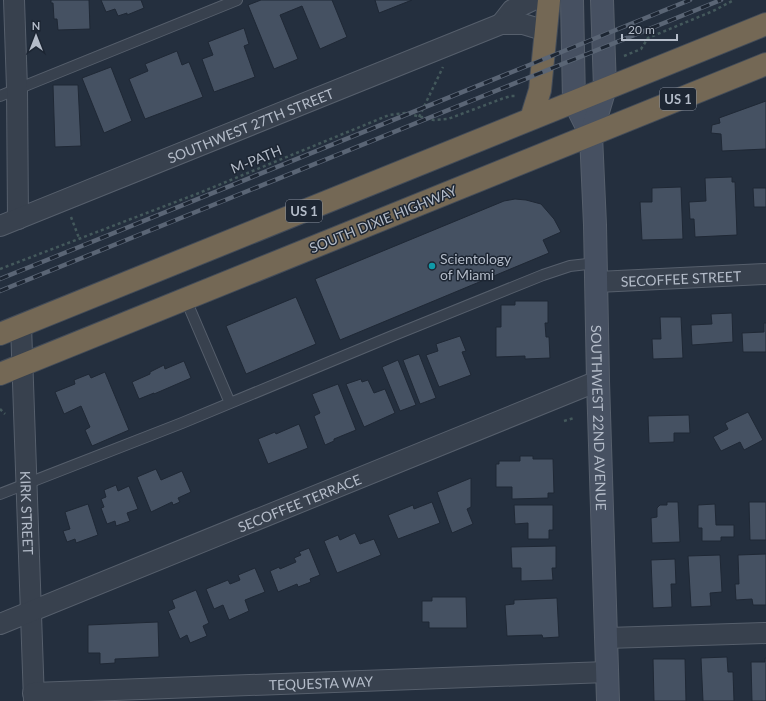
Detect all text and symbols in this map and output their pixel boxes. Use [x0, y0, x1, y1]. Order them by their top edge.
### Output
north arrow [16, 16, 56, 56]
scale bar [622, 16, 677, 42]
text: N [32, 19, 40, 32]
text: 20 m [628, 22, 655, 37]
street label: SOUTHWEST 27TH STREET [165, 84, 337, 166]
road number: US 1 [660, 88, 696, 110]
street label: M-PATH [228, 141, 284, 177]
street label: SOUTH DIXIE HIGHWAY [307, 182, 459, 256]
road number: US 1 [286, 200, 322, 222]
place label: Scientology of Miami [440, 250, 512, 283]
marker: Scientology of Miami [427, 261, 437, 271]
street label: SECOFFEE STREET [620, 267, 742, 289]
street label: SOUTHWEST 22ND AVENUE [588, 325, 611, 511]
street label: SECOFFEE TERRACE [235, 470, 363, 535]
street label: KIRK STREET [18, 471, 37, 556]
street label: TEQUESTA WAY [268, 672, 373, 693]

